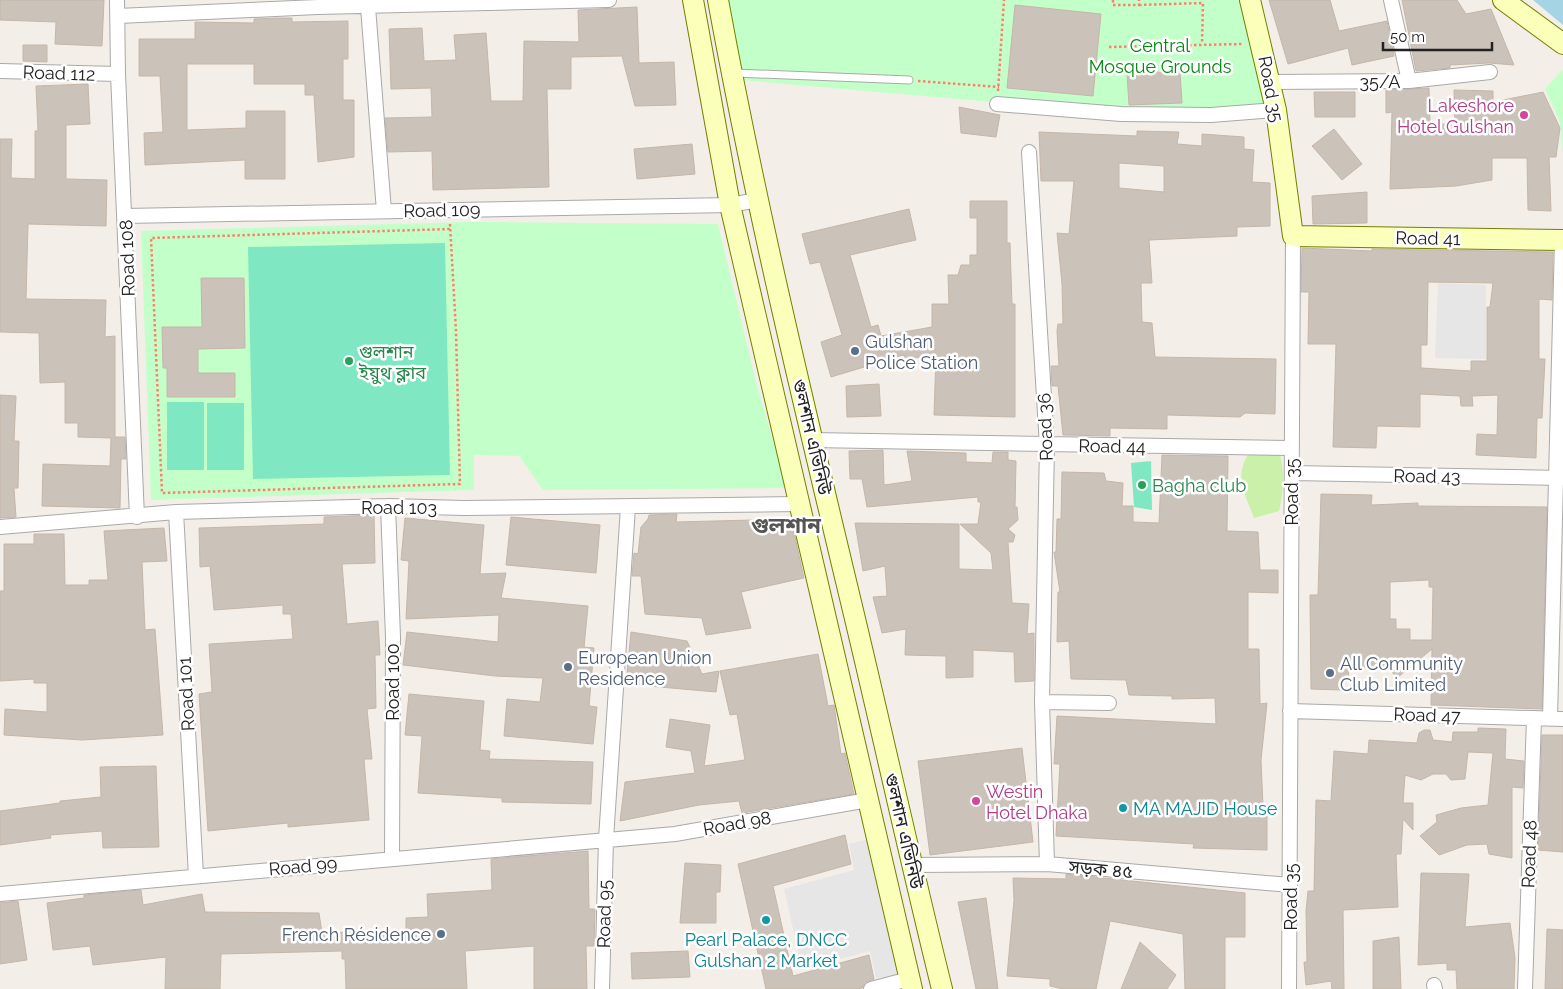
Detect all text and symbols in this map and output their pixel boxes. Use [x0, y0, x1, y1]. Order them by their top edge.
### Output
scale bar [1383, 20, 1492, 52]
text: 50 m [1390, 28, 1425, 46]
park label: Central Mosque Grounds [1089, 35, 1232, 77]
street label: Road 35 [1254, 54, 1288, 124]
street label: Road 112 [22, 61, 96, 85]
street label: 35/A [1359, 71, 1401, 92]
place label: Lakeshore Hotel Gulshan [1397, 95, 1514, 137]
marker: Lakeshore Hotel Gulshan [1518, 109, 1530, 121]
street label: Road 109 [403, 199, 481, 221]
street label: Road 108 [115, 219, 139, 297]
street label: Road 41 [1395, 227, 1461, 249]
place label: Gulshan Police Station [865, 331, 978, 373]
place label: গুলশান ইয়ুথ ক্লাব [358, 341, 426, 385]
marker: Gulshan Police Station [849, 345, 861, 357]
marker: গুলশান ইয়ুথ ক্লাব [343, 355, 355, 367]
street label: গুলশান এভিনিউ [788, 377, 836, 497]
street label: Road 36 [1033, 392, 1057, 461]
street label: Road 44 [1078, 435, 1146, 457]
street label: Road 35 [1281, 458, 1302, 526]
street label: Road 43 [1393, 465, 1461, 487]
place label: Bagha club [1152, 475, 1246, 496]
marker: Bagha club [1136, 479, 1148, 491]
street label: Road 103 [361, 497, 437, 518]
district label: গুলশান [751, 512, 821, 538]
street label: Road 100 [382, 643, 403, 721]
place label: European Union Residence [578, 647, 712, 689]
place label: All Community Club Limited [1340, 653, 1463, 695]
street label: Road 101 [174, 656, 198, 732]
marker: European Union Residence [562, 661, 574, 673]
marker: All Community Club Limited [1324, 667, 1336, 679]
street label: Road 47 [1393, 703, 1461, 727]
street label: গুলশান এভিনিউ [880, 771, 928, 891]
place label: Westin Hotel Dhaka [986, 781, 1088, 823]
marker: Westin Hotel Dhaka [970, 795, 982, 807]
place label: MA MAJID House [1133, 798, 1278, 819]
marker: MA MAJID House [1117, 802, 1129, 814]
street label: Road 98 [701, 807, 773, 839]
street label: Road 48 [1517, 820, 1541, 888]
street label: Road 99 [268, 853, 338, 879]
street label: সড়ক ৪৫ [1067, 856, 1134, 882]
street label: Road 35 [1280, 863, 1301, 931]
street label: Road 95 [593, 880, 615, 948]
marker: Pearl Palace, DNCC Gulshan 2 Market [760, 914, 772, 926]
place label: French Résidence [282, 924, 431, 945]
marker: French Résidence [435, 928, 447, 940]
place label: Pearl Palace, DNCC Gulshan 2 Market [685, 929, 847, 971]

